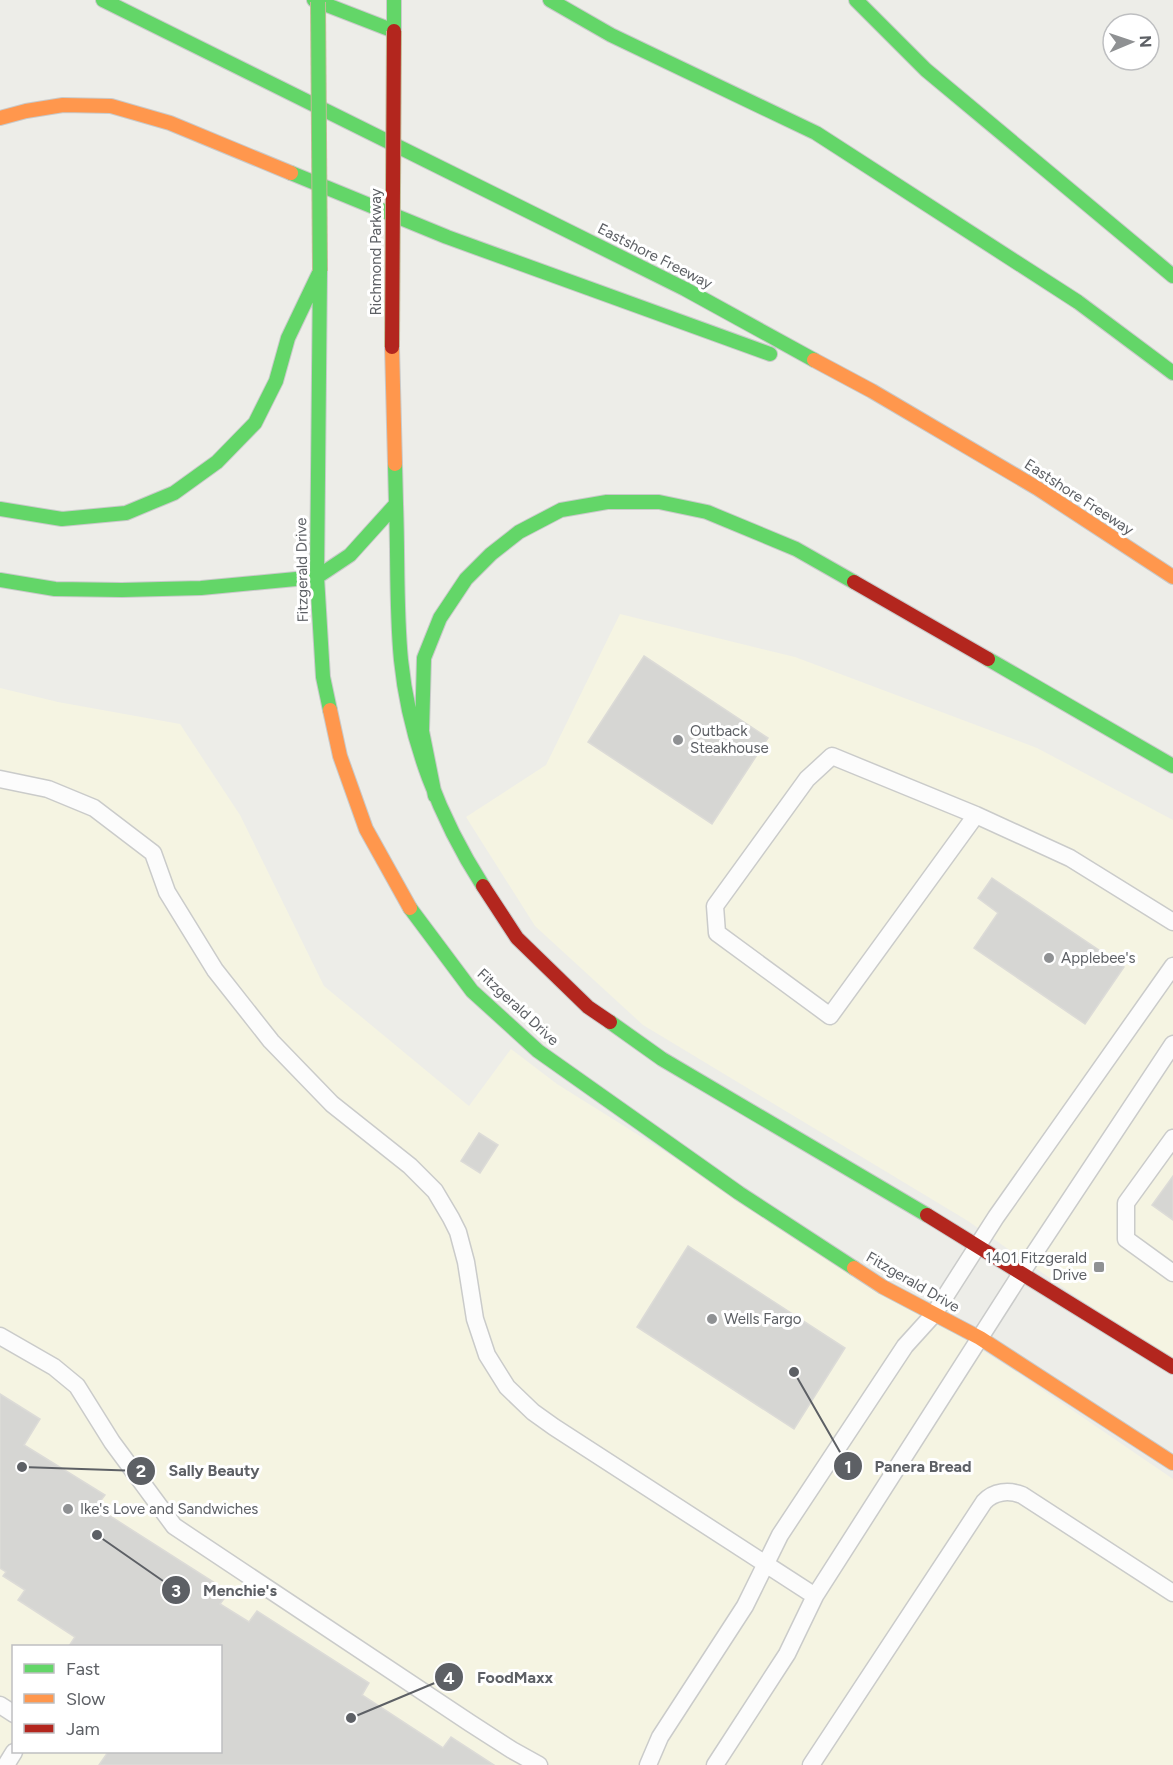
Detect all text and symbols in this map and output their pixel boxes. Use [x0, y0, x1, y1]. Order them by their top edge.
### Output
north arrow [1101, 12, 1161, 72]
text: N [1136, 35, 1155, 48]
street label: Richmond Parkway [367, 188, 385, 316]
street label: Eastshore Freeway [595, 219, 716, 293]
street label: Eastshore Freeway [1021, 455, 1137, 539]
street label: Fitzgerald Drive [292, 517, 312, 623]
place label: Outback Steakhouse [690, 722, 769, 757]
marker: Outback Steakhouse [671, 733, 685, 747]
place label: Applebee's [1061, 949, 1136, 967]
marker: Applebee's [1042, 951, 1056, 965]
street label: Fitzgerald Drive [474, 965, 562, 1049]
street label: Fitzgerald Drive [863, 1248, 963, 1316]
place label: 1401 Fitzgerald Drive [986, 1249, 1087, 1284]
marker: 1401 Fitzgerald Drive [1092, 1260, 1106, 1274]
place label: Wells Fargo [724, 1310, 802, 1328]
marker: Wells Fargo [705, 1312, 719, 1326]
callout: Panera Bread [833, 1449, 984, 1483]
callout: Sally Beauty [126, 1454, 271, 1488]
text: 1 [844, 1456, 852, 1478]
text: Panera Bread [874, 1457, 972, 1476]
text: 2 [136, 1460, 146, 1482]
text: Sally Beauty [168, 1461, 260, 1480]
place label: Ike's Love and Sandwiches [80, 1500, 258, 1518]
marker: Ike's Love and Sandwiches [61, 1502, 75, 1516]
callout: Menchie's [161, 1573, 289, 1607]
text: 3 [171, 1580, 181, 1602]
text: Menchie's [203, 1581, 278, 1600]
legend [12, 1645, 222, 1753]
text: Fast [66, 1658, 100, 1680]
callout: FoodMaxx [434, 1660, 565, 1694]
text: 4 [443, 1667, 455, 1689]
text: FoodMaxx [477, 1668, 554, 1687]
text: Slow [66, 1688, 105, 1710]
text: Jam [66, 1718, 100, 1740]

